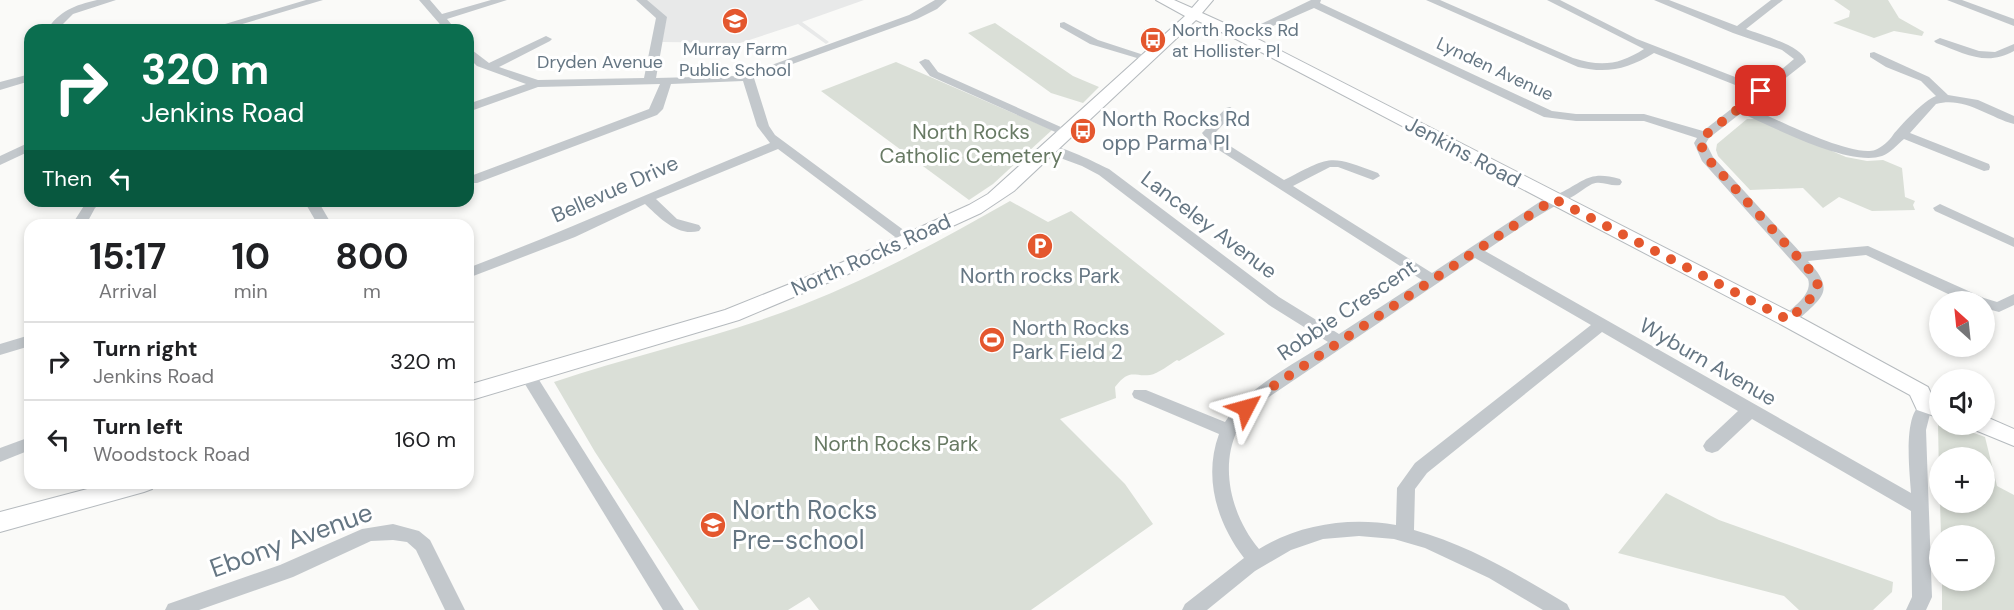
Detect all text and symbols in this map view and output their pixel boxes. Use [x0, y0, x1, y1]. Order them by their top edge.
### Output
school or university icon: Murray Farm Public School [720, 6, 750, 36]
place label: North Rocks Rd at Hollister Pl [1172, 18, 1299, 63]
bus stop icon: North Rocks Rd at Hollister Pl [1138, 25, 1168, 55]
street label: Lynden Avenue [1433, 31, 1557, 107]
place label: Murray Farm Public School [679, 37, 791, 82]
text: 320 m [141, 42, 269, 97]
icon: right [42, 48, 120, 126]
street label: Dryden Avenue [537, 50, 663, 74]
pin [1735, 65, 1786, 116]
icon: arrive [1744, 74, 1777, 107]
text: Jenkins Road [141, 95, 305, 130]
place label: North Rocks Rd opp Parma Pl [1102, 105, 1250, 157]
street label: Jenkins Road [1400, 110, 1526, 194]
bus stop icon: North Rocks Rd opp Parma Pl [1068, 116, 1098, 146]
park label: North Rocks Catholic Cemetery [880, 118, 1063, 170]
street label: Bellevue Drive [547, 149, 683, 229]
icon: left [104, 162, 137, 195]
text: Then [42, 164, 92, 193]
street label: Lanceley Avenue [1135, 165, 1283, 285]
street label: North Rocks Road [787, 207, 955, 303]
parking icon: North rocks Park [1025, 231, 1055, 261]
text: 15:17 [89, 233, 166, 280]
text: 10 [232, 233, 270, 280]
text: 800 [335, 233, 409, 280]
street label: Robbie Crescent [1272, 253, 1422, 367]
place label: North rocks Park [960, 262, 1120, 290]
text: Arrival [99, 278, 157, 304]
text: min [234, 278, 268, 304]
text: m [363, 278, 381, 304]
north arrow [1929, 291, 1995, 357]
map controls [1929, 291, 1995, 591]
street label: Wyburn Avenue [1634, 311, 1782, 413]
place label: North Rocks Park Field 2 [1012, 314, 1129, 366]
sports icon: North Rocks Park Field 2 [977, 325, 1007, 355]
text: Turn right [93, 334, 198, 363]
icon: right [42, 345, 75, 378]
text: 320 m [390, 347, 456, 376]
text: Jenkins Road [93, 363, 214, 389]
button: sound [1929, 369, 1995, 435]
position arrow [1214, 376, 1278, 440]
text: Turn left [93, 412, 183, 441]
icon: left [42, 423, 75, 456]
text: 160 m [395, 425, 456, 454]
park label: North Rocks Park [814, 430, 979, 458]
text: Woodstock Road [93, 441, 250, 467]
button: + [1929, 447, 1995, 513]
place label: North Rocks Pre-school [732, 493, 877, 557]
street label: Ebony Avenue [205, 495, 377, 585]
school or university icon: North Rocks Pre-school [698, 510, 728, 540]
button: − [1929, 525, 1995, 591]

